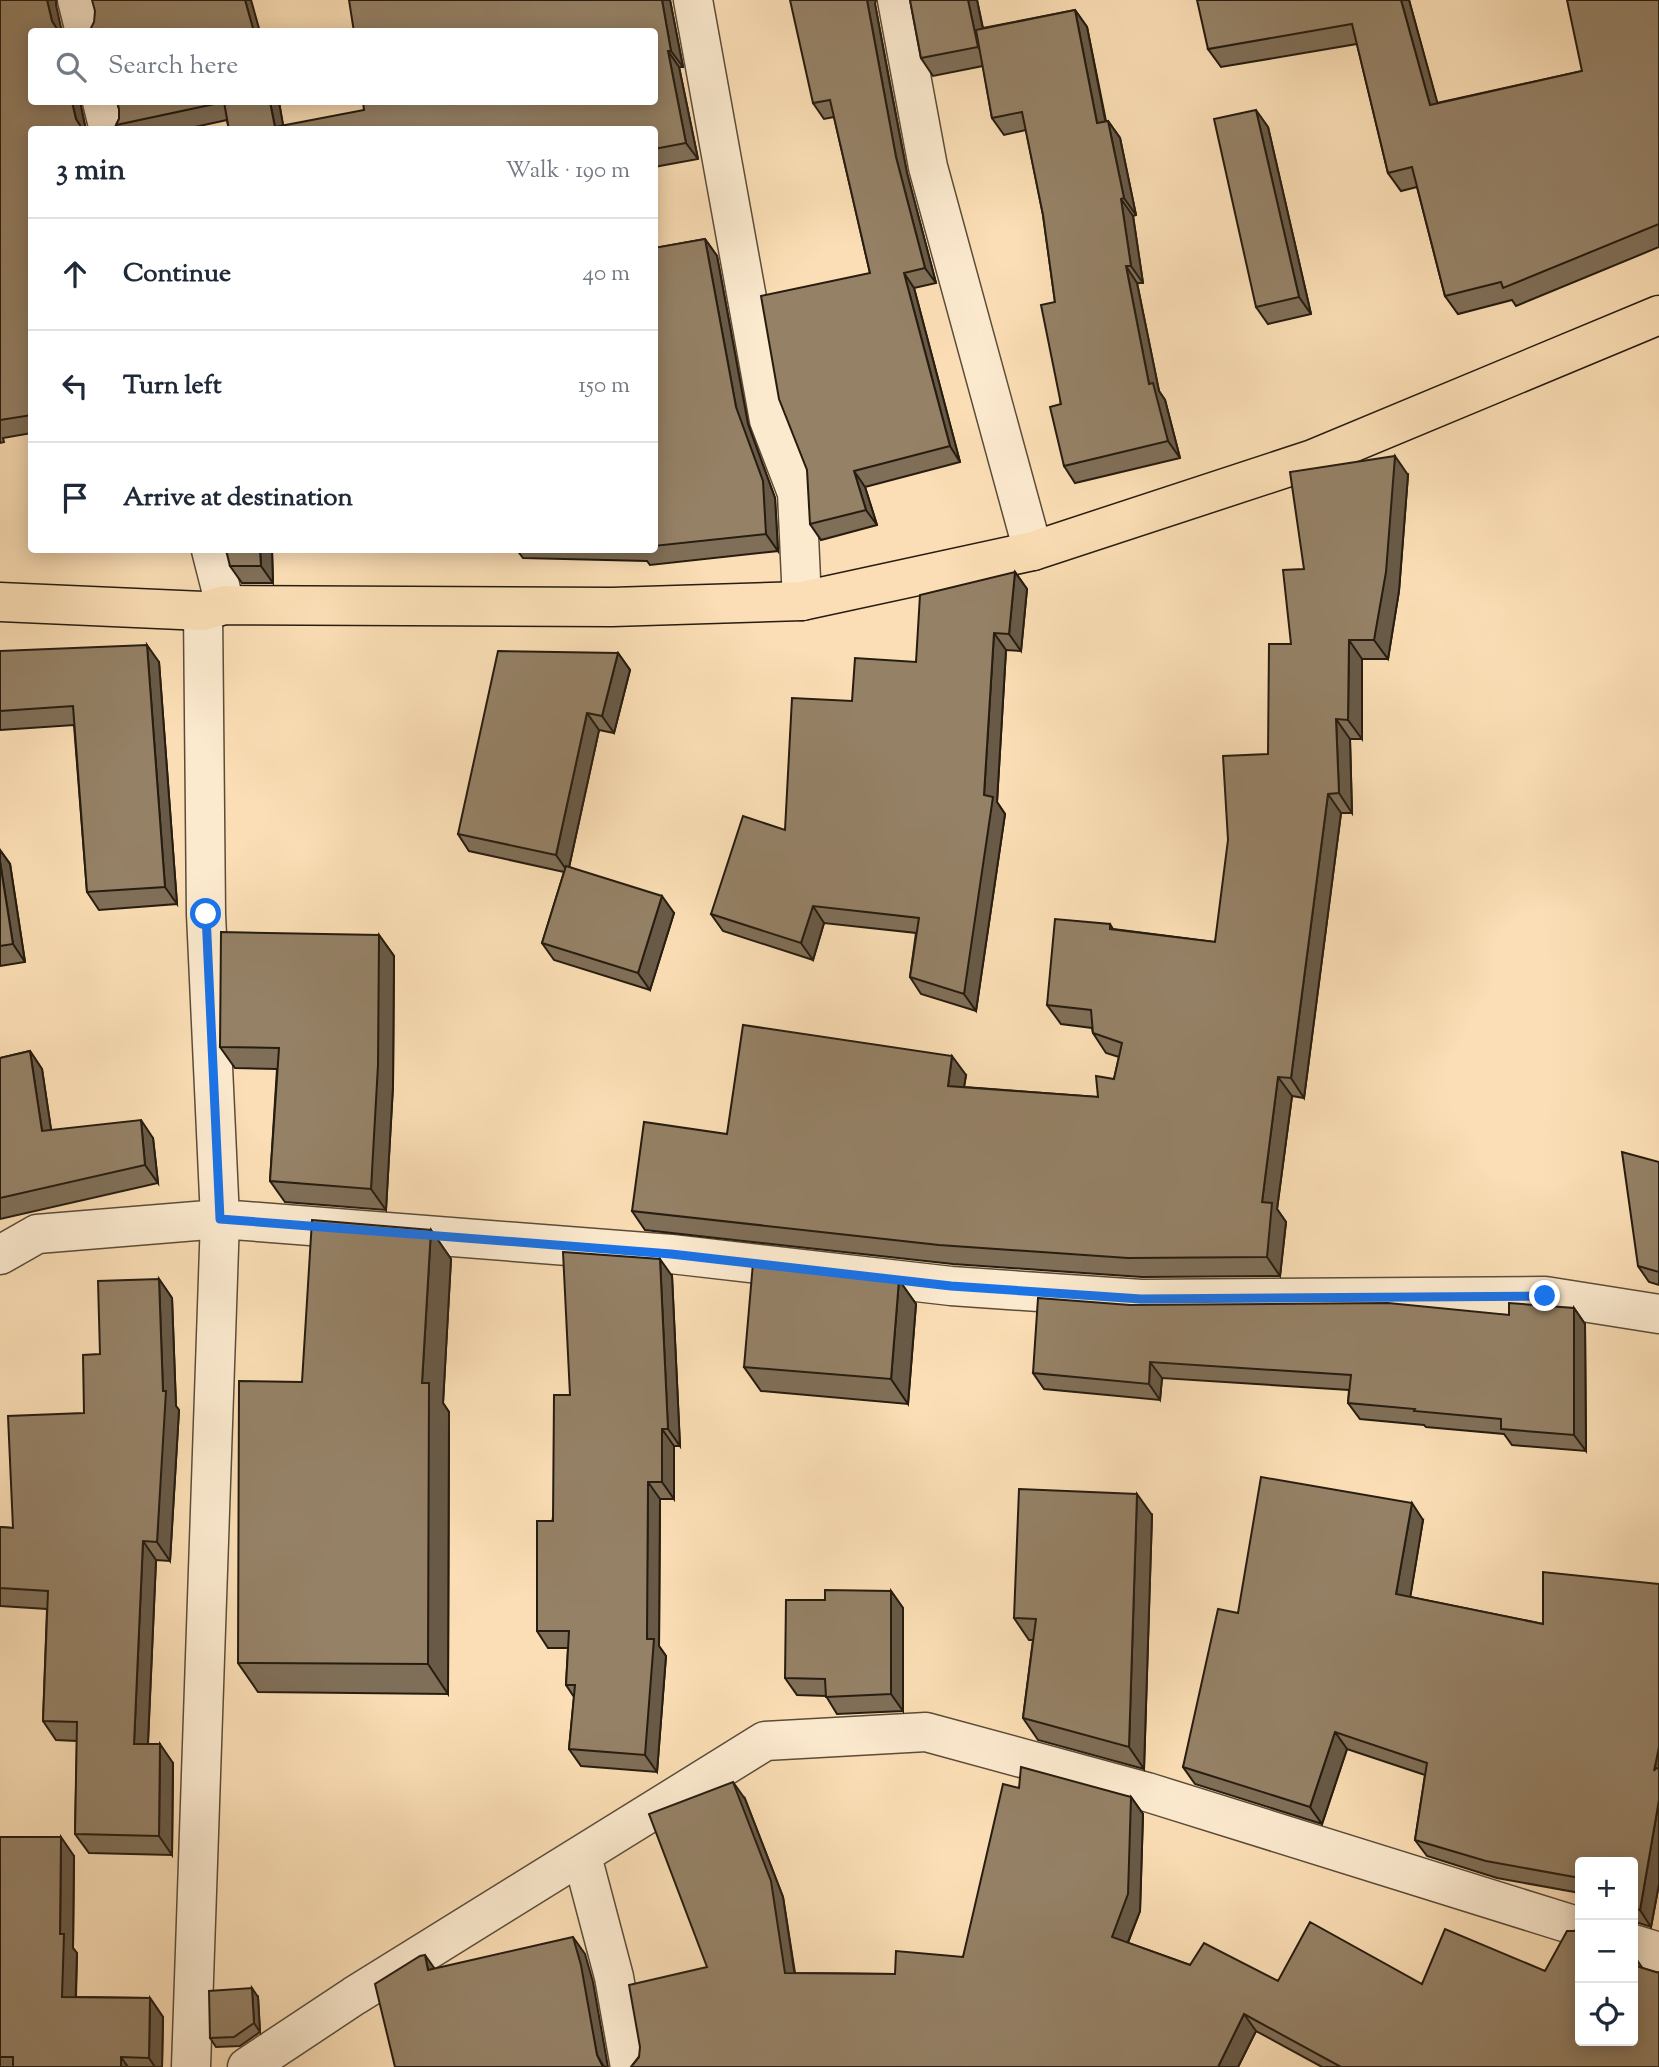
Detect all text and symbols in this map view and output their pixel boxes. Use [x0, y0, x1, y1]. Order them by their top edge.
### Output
search box [28, 28, 658, 105]
icon: search [52, 48, 90, 86]
text: Search here [108, 48, 238, 85]
text: 3 min [56, 150, 126, 193]
text: Walk · 190 m [506, 155, 630, 188]
icon: ahead [56, 255, 94, 293]
text: Continue [123, 256, 231, 293]
text: 40 m [583, 258, 630, 291]
icon: left [56, 367, 94, 405]
text: Turn left [123, 368, 222, 405]
text: 150 m [578, 370, 630, 403]
icon: arrive [56, 479, 94, 517]
text: Arrive at destination [123, 480, 353, 517]
route start [190, 898, 221, 929]
route end [1529, 1280, 1560, 1311]
map controls [1575, 1857, 1638, 2046]
button: + [1575, 1857, 1638, 1920]
button: − [1575, 1920, 1638, 1983]
button: locate [1575, 1983, 1638, 2046]

